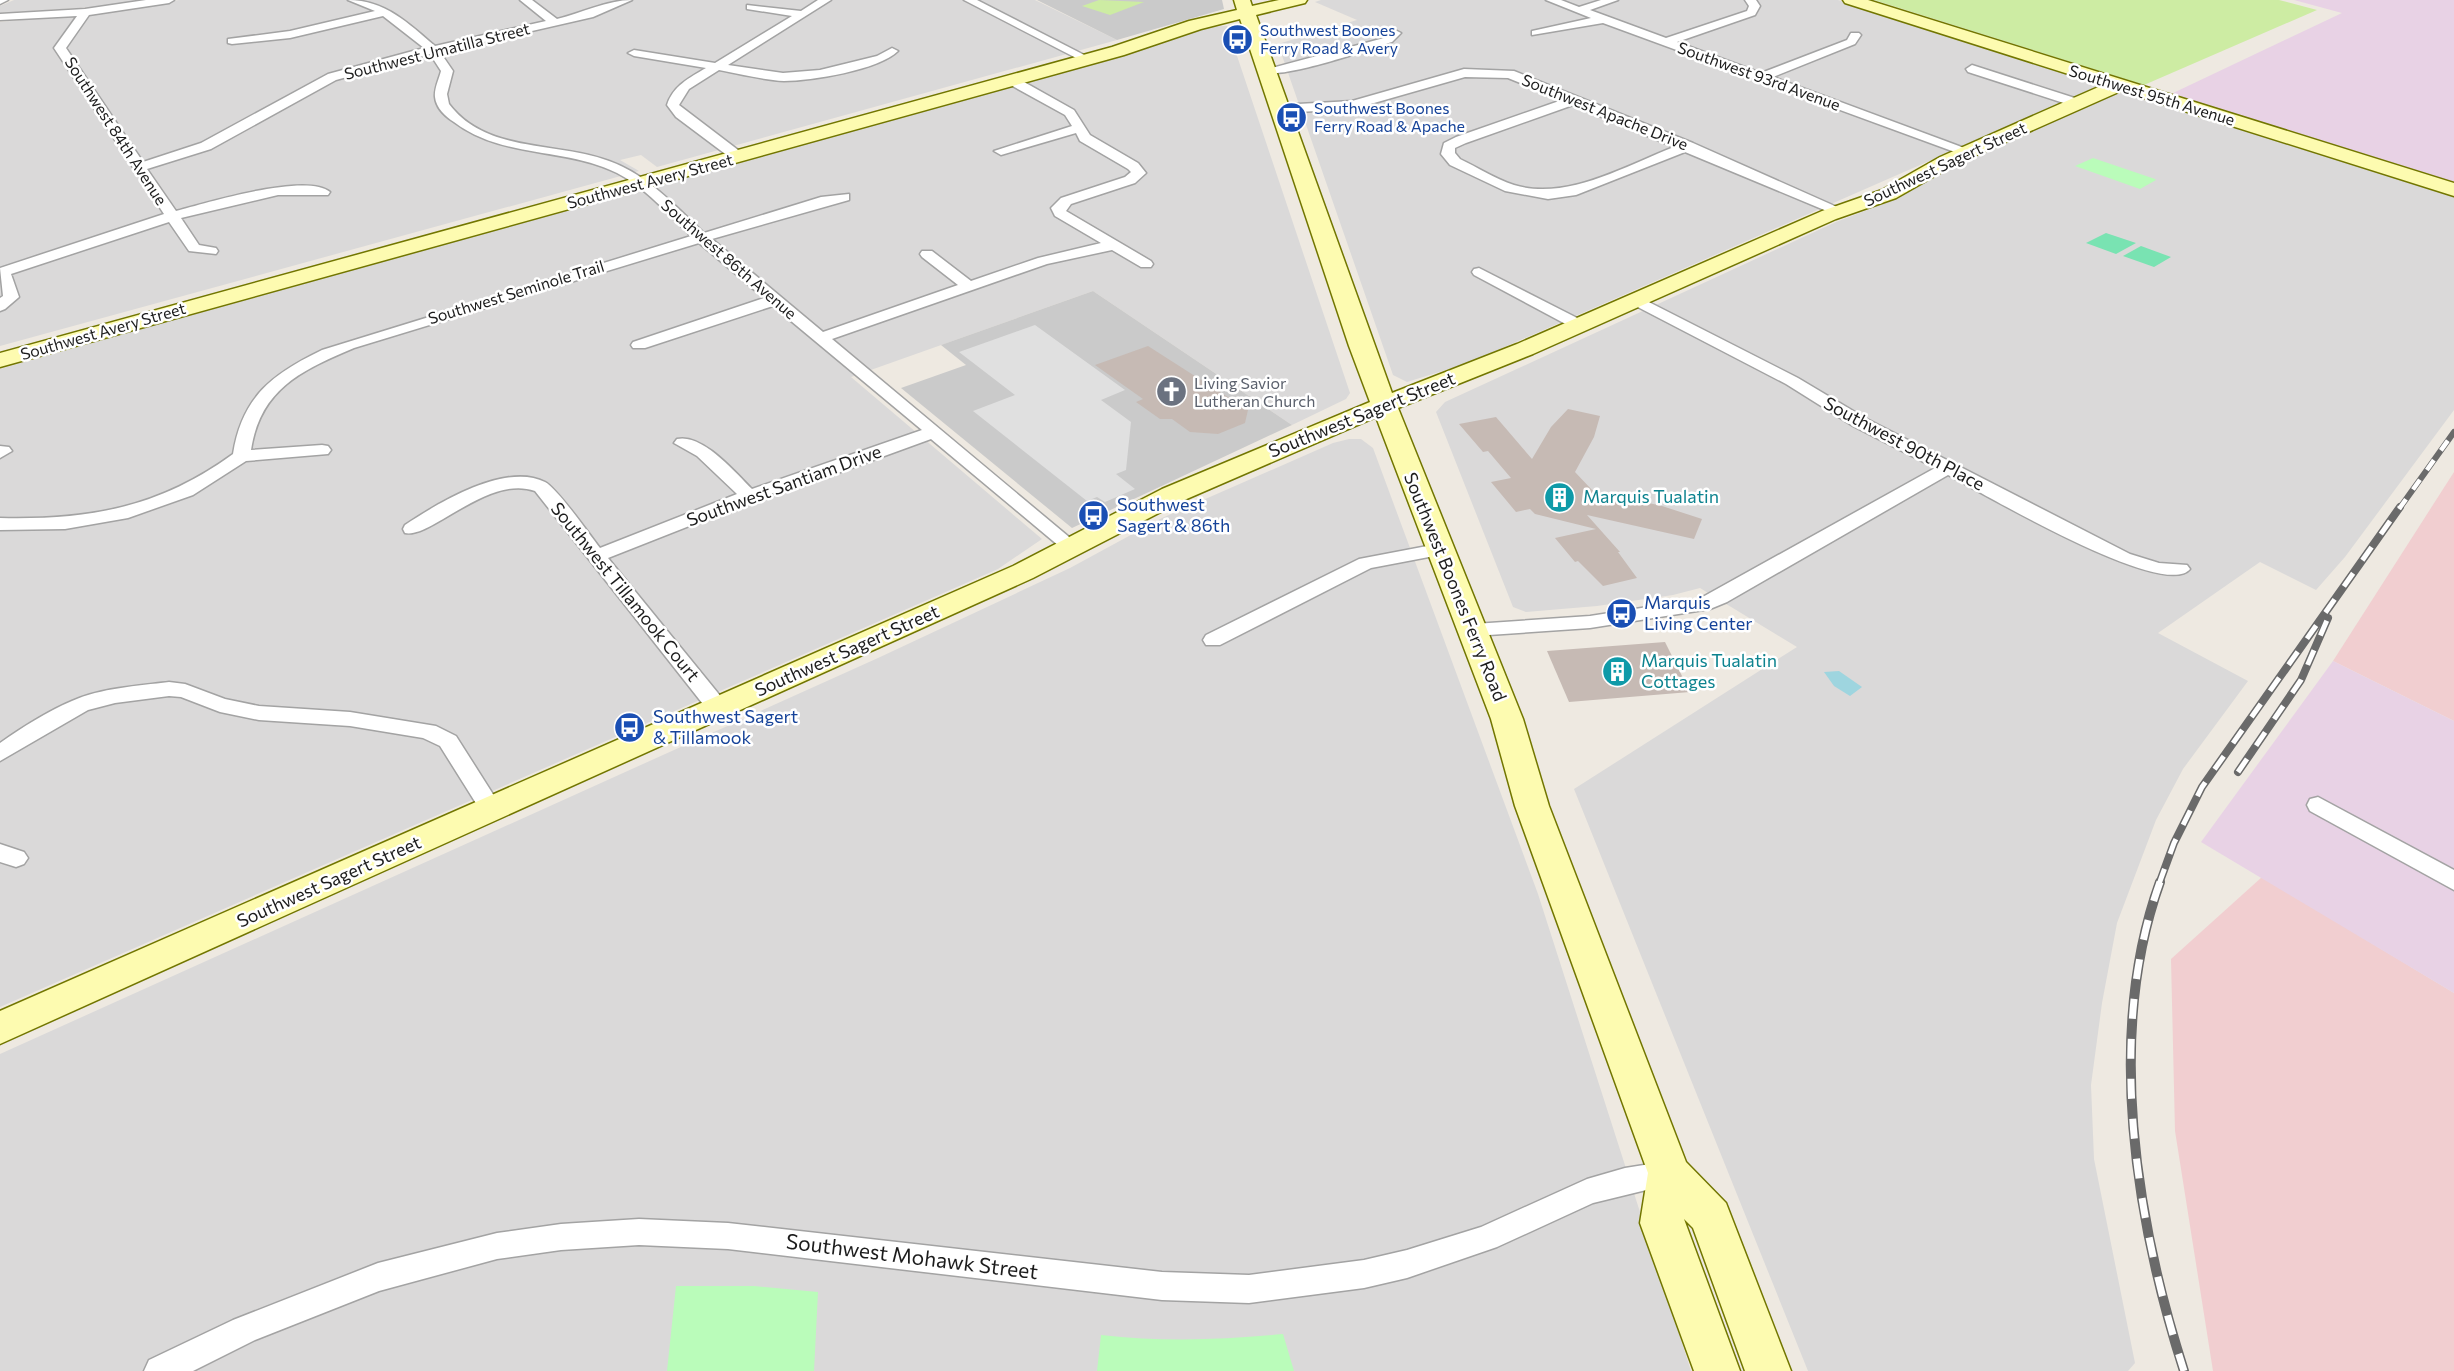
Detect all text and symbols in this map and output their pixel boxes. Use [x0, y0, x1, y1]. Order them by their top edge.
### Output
street label: Southwest Umatilla Street [342, 18, 532, 83]
place label: Southwest Boones Ferry Road & Avery [1260, 20, 1398, 57]
bus stop icon: Southwest Boones Ferry Road & Avery [1220, 22, 1254, 56]
street label: Southwest 93rd Avenue [1675, 37, 1843, 114]
street label: Southwest 84th Avenue [61, 53, 171, 208]
street label: Southwest 95th Avenue [2067, 60, 2237, 129]
street label: Southwest Apache Drive [1519, 70, 1691, 154]
place label: Southwest Boones Ferry Road & Apache [1314, 98, 1465, 135]
bus stop icon: Southwest Boones Ferry Road & Apache [1274, 100, 1308, 134]
street label: Southwest Sagert Street [1860, 117, 2029, 210]
street label: Southwest Avery Street [565, 149, 735, 212]
street label: Southwest 86th Avenue [658, 195, 801, 322]
street label: Southwest Seminole Trail [426, 256, 606, 327]
street label: Southwest Avery Street [18, 298, 188, 363]
street label: Southwest Sagert Street [1265, 367, 1458, 462]
place label: Living Savior Lutheran Church [1194, 373, 1315, 410]
church icon: Living Savior Lutheran Church [1154, 375, 1188, 409]
street label: Southwest 90th Place [1820, 391, 1989, 495]
street label: Southwest Santiam Drive [683, 440, 884, 531]
street label: Southwest Boones Ferry Road [1400, 469, 1512, 704]
building icon: Marquis Tualatin [1543, 480, 1577, 514]
place label: Marquis Tualatin [1583, 485, 1719, 507]
place label: Southwest Sagert & 86th [1117, 493, 1230, 536]
street label: Southwest Tillamook Court [547, 497, 705, 685]
bus stop icon: Southwest Sagert & 86th [1077, 498, 1111, 532]
place label: Marquis Living Center [1644, 591, 1752, 634]
bus stop icon: Marquis Living Center [1604, 596, 1638, 630]
street label: Southwest Sagert Street [751, 599, 942, 701]
place label: Marquis Tualatin Cottages [1641, 649, 1777, 692]
building icon: Marquis Tualatin Cottages [1601, 654, 1635, 688]
place label: Southwest Sagert & Tillamook [653, 705, 798, 748]
bus stop icon: Southwest Sagert & Tillamook [613, 710, 647, 744]
street label: Southwest Sagert Street [233, 830, 424, 932]
street label: Southwest Mohawk Street [785, 1228, 1040, 1283]

